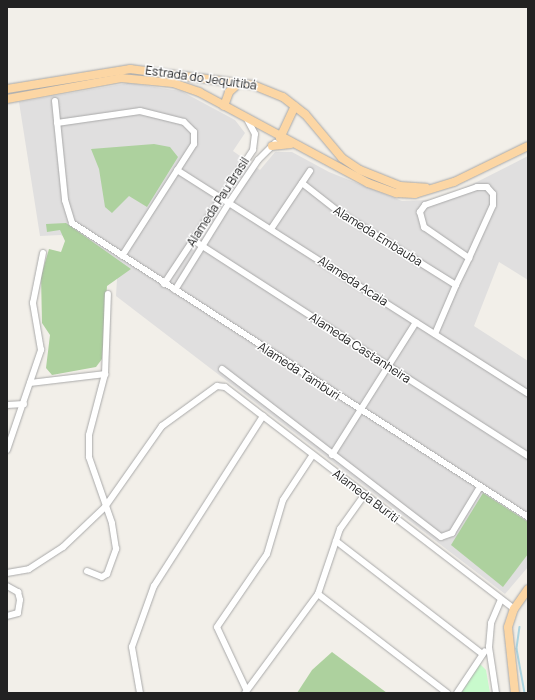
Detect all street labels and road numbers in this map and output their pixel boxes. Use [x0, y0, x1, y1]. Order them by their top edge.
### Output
street label: Estrada do Jequitibá [144, 63, 258, 93]
street label: Alameda Pau Brasil [184, 155, 252, 249]
street label: Alameda Embauba [331, 203, 425, 269]
street label: Alameda Acaia [315, 253, 391, 309]
street label: Alameda Castanheira [306, 310, 414, 386]
street label: Alameda Tamburi [255, 339, 343, 403]
street label: Alameda Buriti [330, 466, 402, 526]

